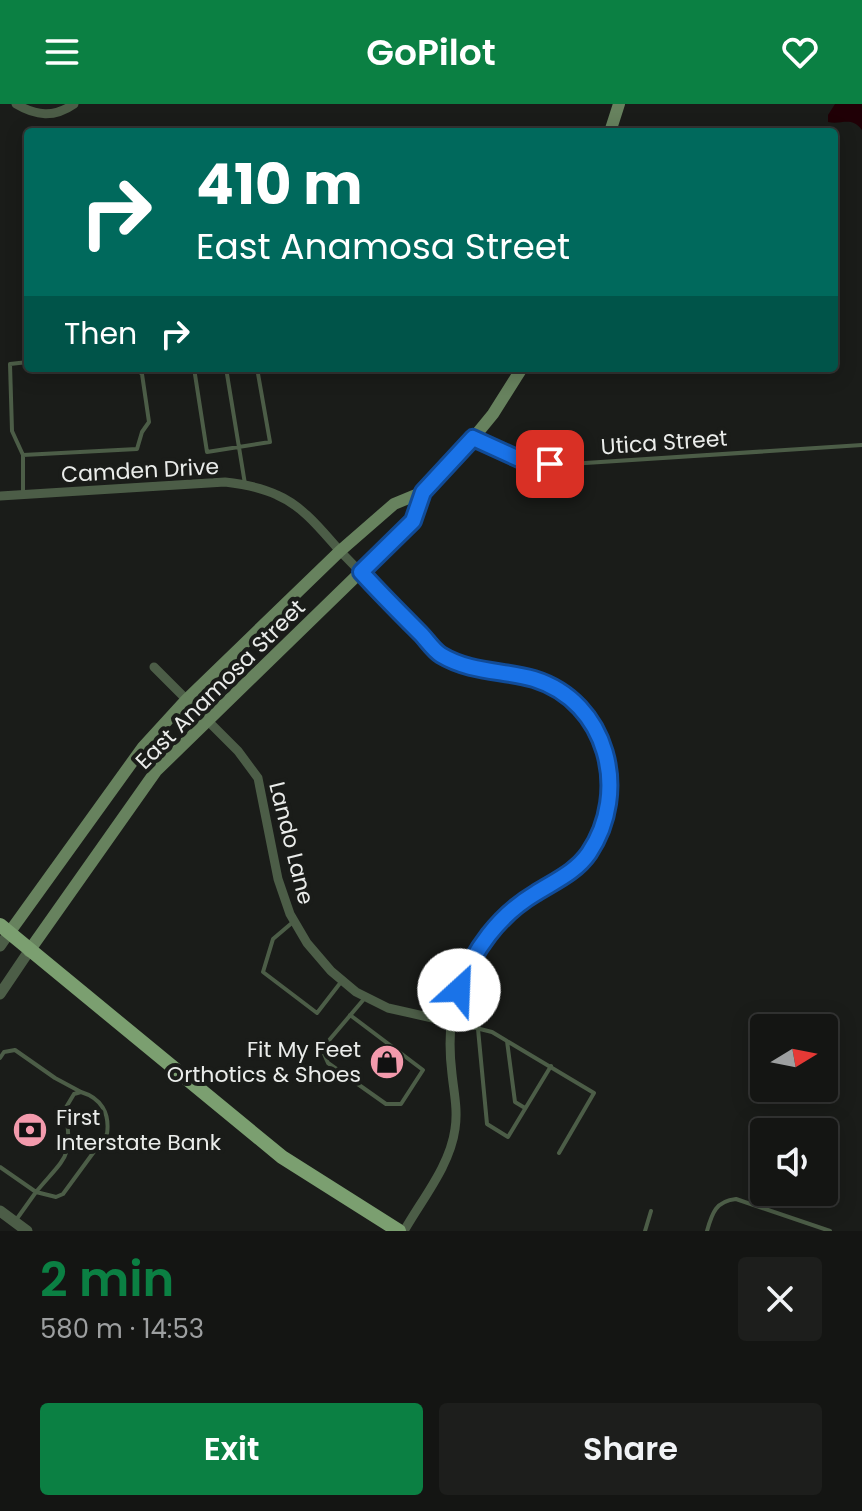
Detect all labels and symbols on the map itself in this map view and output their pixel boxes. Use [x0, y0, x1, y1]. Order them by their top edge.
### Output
street label: Utica Street [600, 423, 728, 462]
pin [516, 430, 584, 498]
street label: Camden Drive [60, 451, 220, 490]
street label: East Anamosa Street [129, 593, 312, 776]
street label: Lando Lane [261, 779, 322, 908]
position arrow [417, 948, 501, 1032]
north arrow [750, 1014, 838, 1102]
place label: Fit My Feet Orthotics & Shoes [167, 1034, 361, 1090]
shop icon: Fit My Feet Orthotics & Shoes [368, 1043, 406, 1081]
place label: First Interstate Bank [56, 1102, 222, 1158]
bank icon: First Interstate Bank [11, 1111, 49, 1149]

